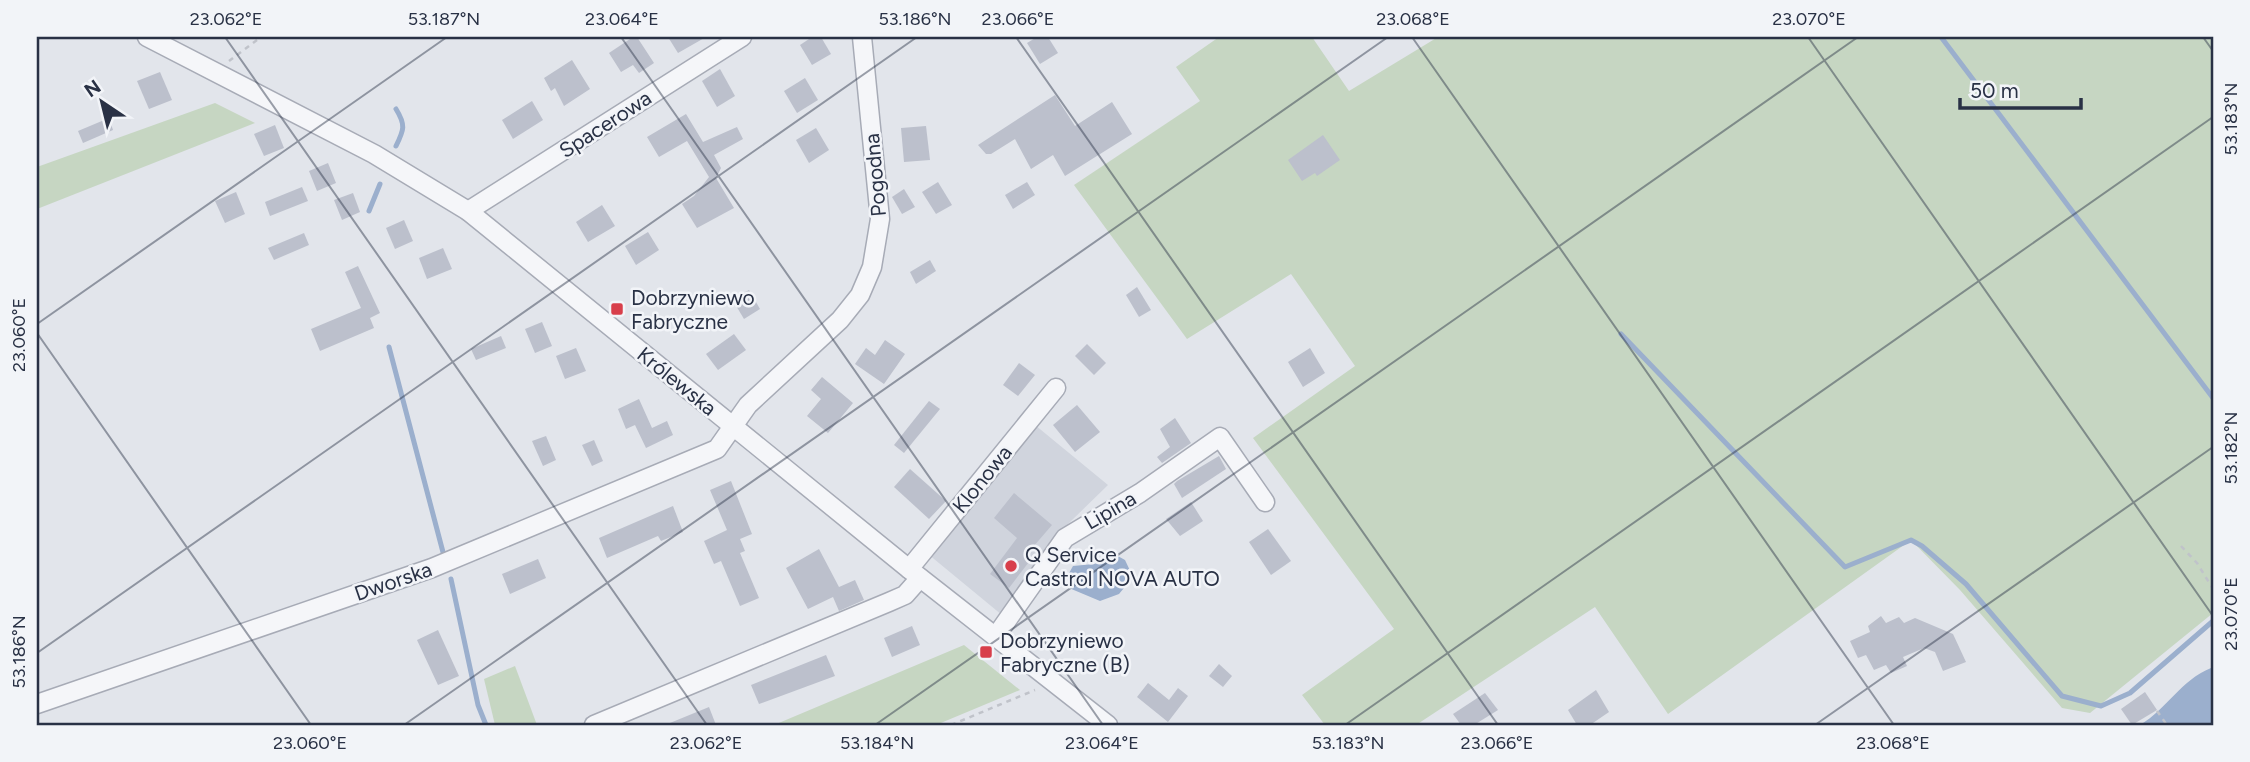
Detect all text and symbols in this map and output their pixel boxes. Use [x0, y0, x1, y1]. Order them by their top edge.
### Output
text: 23.062°E [190, 8, 262, 30]
text: 53.187°N [408, 8, 480, 30]
text: 23.064°E [585, 8, 659, 30]
text: 53.186°N [878, 8, 952, 30]
text: 23.066°E [982, 8, 1054, 30]
text: 23.068°E [1376, 8, 1450, 30]
text: 23.070°E [1772, 8, 1846, 30]
north arrow [66, 66, 136, 136]
scale bar [1960, 66, 2080, 110]
text: N [80, 75, 105, 102]
text: 50 m [1970, 78, 2019, 103]
text: 53.183°N [2220, 83, 2242, 155]
street label: Spacerowa [554, 85, 656, 163]
street label: Pogodna [859, 132, 891, 218]
place label: Dobrzyniewo Fabryczne [631, 285, 755, 334]
text: 23.060°E [8, 298, 30, 372]
marker: Dobrzyniewo Fabryczne [609, 301, 625, 317]
street label: Królewska [632, 341, 722, 421]
text: 53.182°N [2220, 411, 2242, 485]
street label: Klonowa [947, 440, 1017, 518]
street label: Lipina [1080, 485, 1140, 535]
place label: Q Service Castrol NOVA AUTO [1025, 542, 1220, 591]
street label: Dworska [351, 556, 435, 606]
marker: Q Service Castrol NOVA AUTO [1003, 558, 1019, 574]
text: 23.070°E [2220, 577, 2242, 651]
text: 53.186°N [8, 615, 30, 689]
place label: Dobrzyniewo Fabryczne (B) [1000, 628, 1130, 677]
marker: Dobrzyniewo Fabryczne (B) [978, 644, 994, 660]
text: 23.060°E [273, 732, 347, 754]
text: 23.062°E [670, 732, 742, 754]
text: 53.184°N [840, 732, 914, 754]
text: 23.064°E [1065, 732, 1139, 754]
text: 53.183°N [1312, 732, 1384, 754]
text: 23.066°E [1461, 732, 1533, 754]
text: 23.068°E [1856, 732, 1930, 754]

